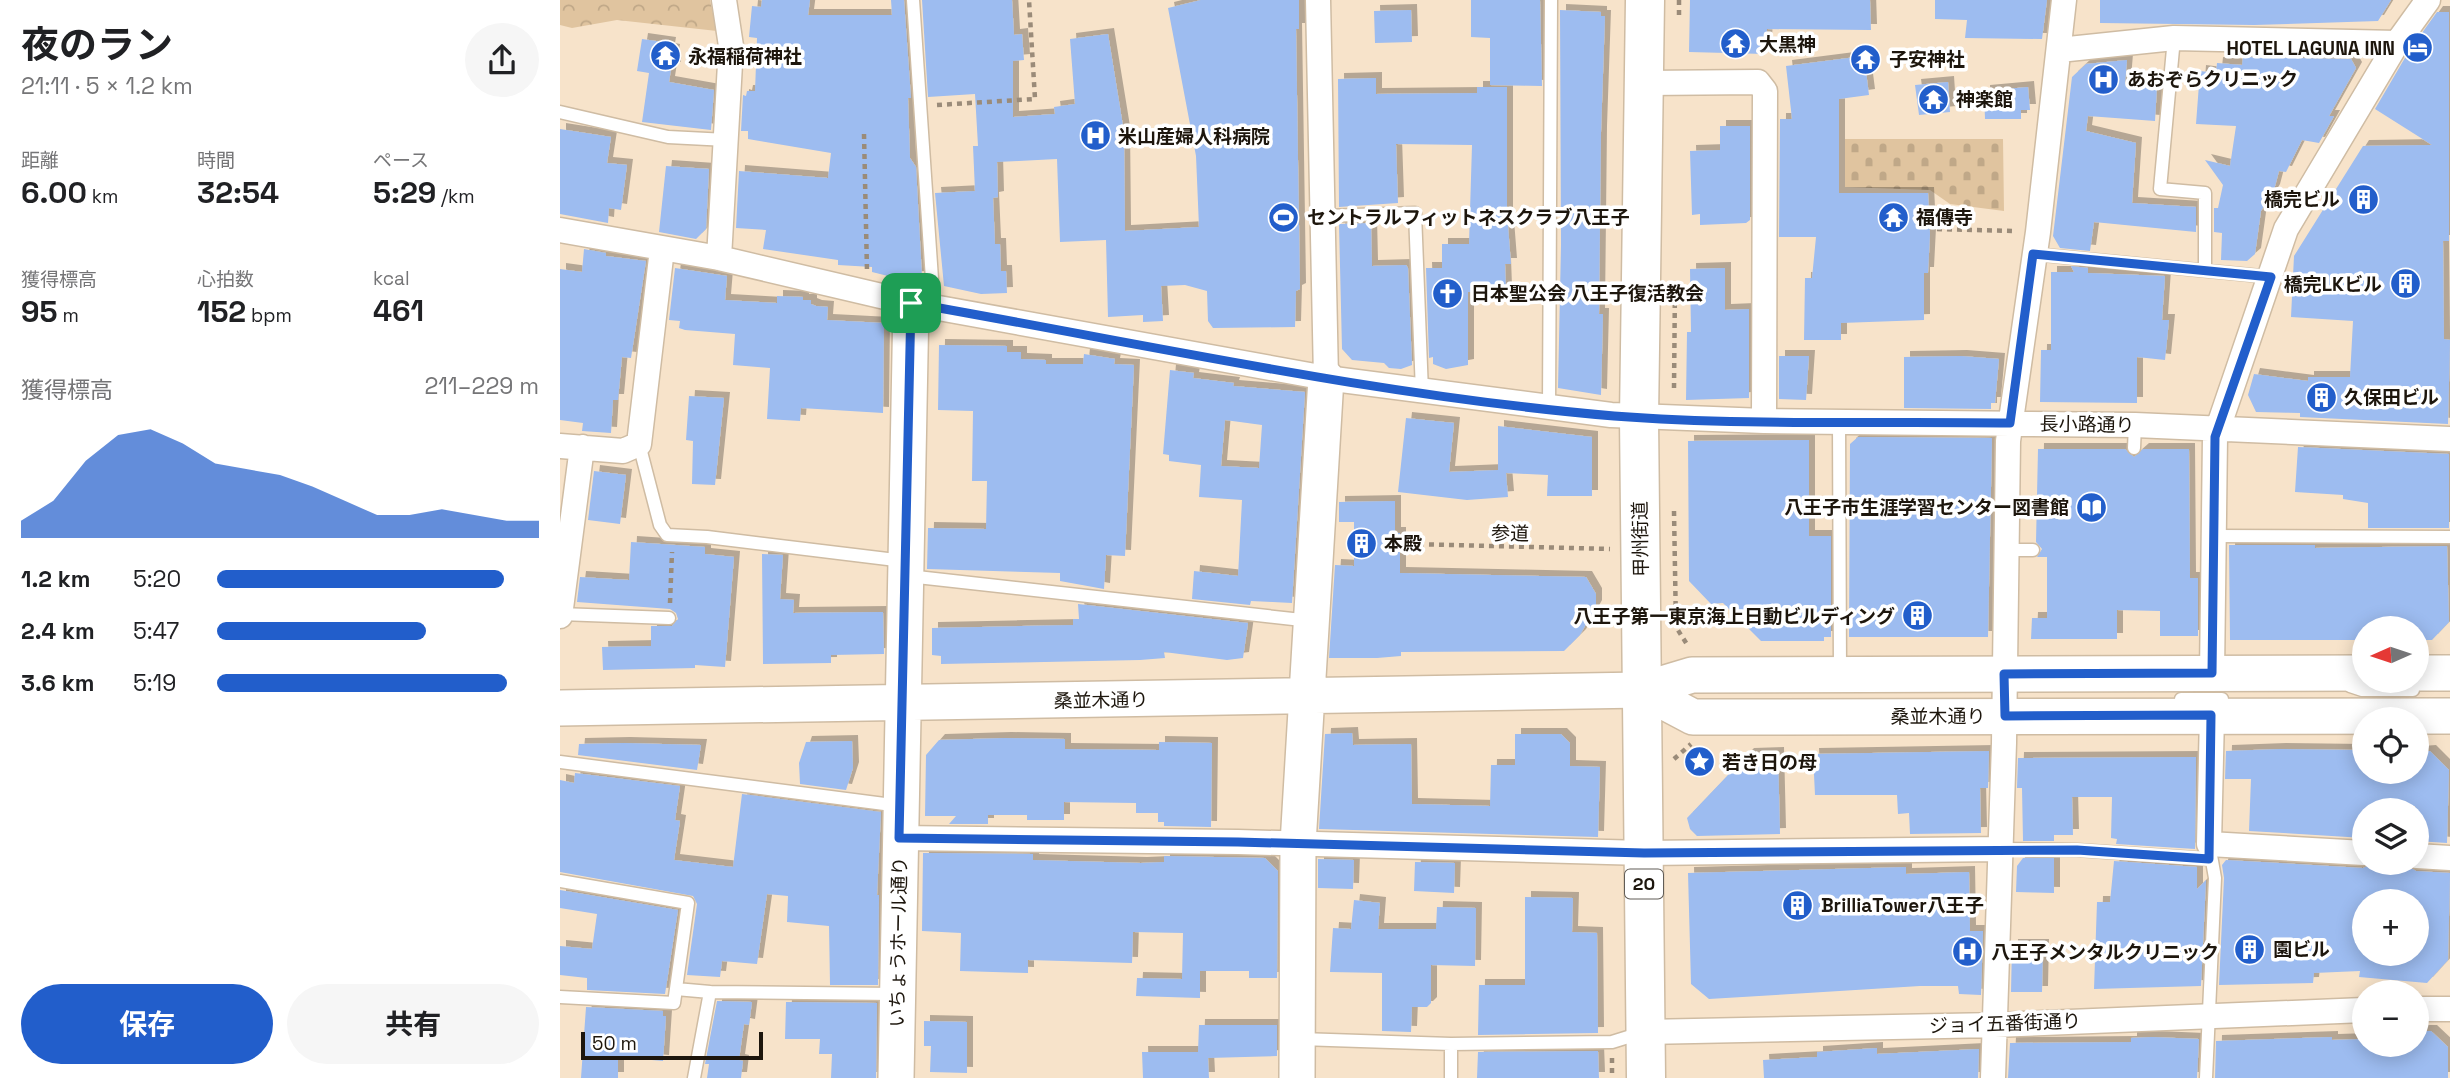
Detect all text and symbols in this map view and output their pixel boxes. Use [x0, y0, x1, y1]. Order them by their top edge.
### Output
text: 夜のラン [21, 21, 173, 69]
button: share [465, 23, 539, 97]
temple icon: 大黒神 [1719, 27, 1753, 61]
hotel icon: HOTEL LAGUNA INN [2401, 31, 2435, 65]
place label: 大黒神 [1759, 32, 1816, 57]
place label: HOTEL LAGUNA INN [2227, 36, 2395, 61]
temple icon: 永福稲荷神社 [648, 39, 682, 73]
temple icon: 子安神社 [1849, 42, 1883, 76]
place label: 永福稲荷神社 [688, 44, 802, 69]
place label: 子安神社 [1889, 47, 1965, 72]
hospital icon: あおぞらクリニック [2087, 62, 2121, 96]
place label: あおぞらクリニック [2127, 67, 2298, 92]
text: 21:11 · 5 × 1.2 km [21, 71, 193, 101]
temple icon: 神楽館 [1916, 82, 1950, 116]
place label: 神楽館 [1956, 87, 2013, 112]
hospital icon: 米山産婦人科病院 [1078, 119, 1112, 153]
place label: 米山産婦人科病院 [1118, 124, 1270, 149]
text: 距離 [21, 148, 59, 173]
text: 時間 [197, 148, 235, 173]
text: ペース [373, 148, 429, 173]
text: 6.00 [21, 173, 87, 212]
text: 32:54 [197, 173, 279, 212]
text: 5:29 [373, 173, 436, 212]
building icon: 橋完ビル [2346, 182, 2380, 216]
text: km [87, 184, 118, 209]
text: /km [436, 184, 475, 209]
place label: 橋完ビル [2264, 187, 2340, 212]
sports icon: セントラルフィットネスクラブ八王子 [1267, 200, 1301, 234]
temple icon: 福傳寺 [1876, 200, 1910, 234]
place label: セントラルフィットネスクラブ八王子 [1307, 205, 1630, 230]
place label: 福傳寺 [1916, 205, 1973, 230]
text: kcal [373, 266, 410, 291]
text: 獲得標高 [21, 267, 97, 292]
text: 心拍数 [197, 267, 254, 292]
building icon: 橋完LKビル [2388, 267, 2422, 301]
place label: 橋完LKビル [2284, 272, 2382, 297]
pin [881, 273, 941, 333]
church icon: 日本聖公会 八王子復活教会 [1431, 276, 1465, 310]
place label: 日本聖公会 八王子復活教会 [1471, 281, 1704, 306]
icon: arrive [892, 284, 930, 322]
text: 461 [373, 291, 424, 330]
text: 95 [21, 292, 58, 331]
text: 152 [197, 292, 246, 331]
text: m [58, 303, 79, 328]
text: bpm [246, 303, 292, 328]
text: 211–229 m [424, 371, 539, 401]
text: 獲得標高 [21, 375, 113, 405]
building icon: 久保田ビル [2304, 380, 2338, 414]
place label: 久保田ビル [2344, 385, 2439, 410]
street label: 長小路通り [2039, 411, 2135, 438]
library icon: 八王子市生涯学習センター図書館 [2075, 490, 2109, 524]
place label: 八王子市生涯学習センター図書館 [1784, 495, 2069, 520]
street label: 甲州街道 [1627, 501, 1654, 577]
street label: 参道 [1491, 521, 1529, 546]
building icon: 本殿 [1344, 526, 1378, 560]
place label: 本殿 [1384, 531, 1422, 556]
text: 1.2 km [21, 564, 90, 594]
text: 5:20 [133, 564, 181, 594]
building icon: 八王子第一東京海上日動ビルディング [1901, 599, 1935, 633]
place label: 八王子第一東京海上日動ビルディング [1573, 604, 1895, 629]
text: 2.4 km [21, 616, 95, 646]
text: 5:47 [133, 616, 179, 646]
north arrow [2352, 616, 2429, 693]
map controls [2352, 616, 2429, 1057]
text: 3.6 km [21, 668, 94, 698]
text: 5:19 [133, 668, 176, 698]
street label: 桑並木通り [1053, 687, 1149, 714]
street label: 桑並木通り [1890, 704, 1986, 729]
button: locate [2352, 707, 2429, 784]
place icon: 若き日の母 [1682, 745, 1716, 779]
place label: 若き日の母 [1722, 750, 1817, 775]
button: layers [2352, 798, 2429, 875]
street label: いちょうホール通り [885, 856, 912, 1028]
road number: 20 [1625, 870, 1663, 898]
building icon: BrilliaTower八王子 [1781, 888, 1815, 922]
button: + [2352, 889, 2429, 966]
place label: BrilliaTower八王子 [1821, 893, 1984, 918]
building icon: 園ビル [2233, 932, 2267, 966]
hospital icon: 八王子メンタルクリニック [1951, 935, 1985, 969]
place label: 園ビル [2273, 937, 2330, 962]
place label: 八王子メンタルクリニック [1991, 940, 2219, 965]
button: − [2352, 980, 2429, 1057]
button: 保存 [21, 984, 273, 1064]
button: 共有 [287, 984, 539, 1064]
street label: ジョイ五番街通り [1929, 1008, 2081, 1039]
scale bar [581, 1029, 763, 1061]
text: 50 m [592, 1031, 637, 1056]

